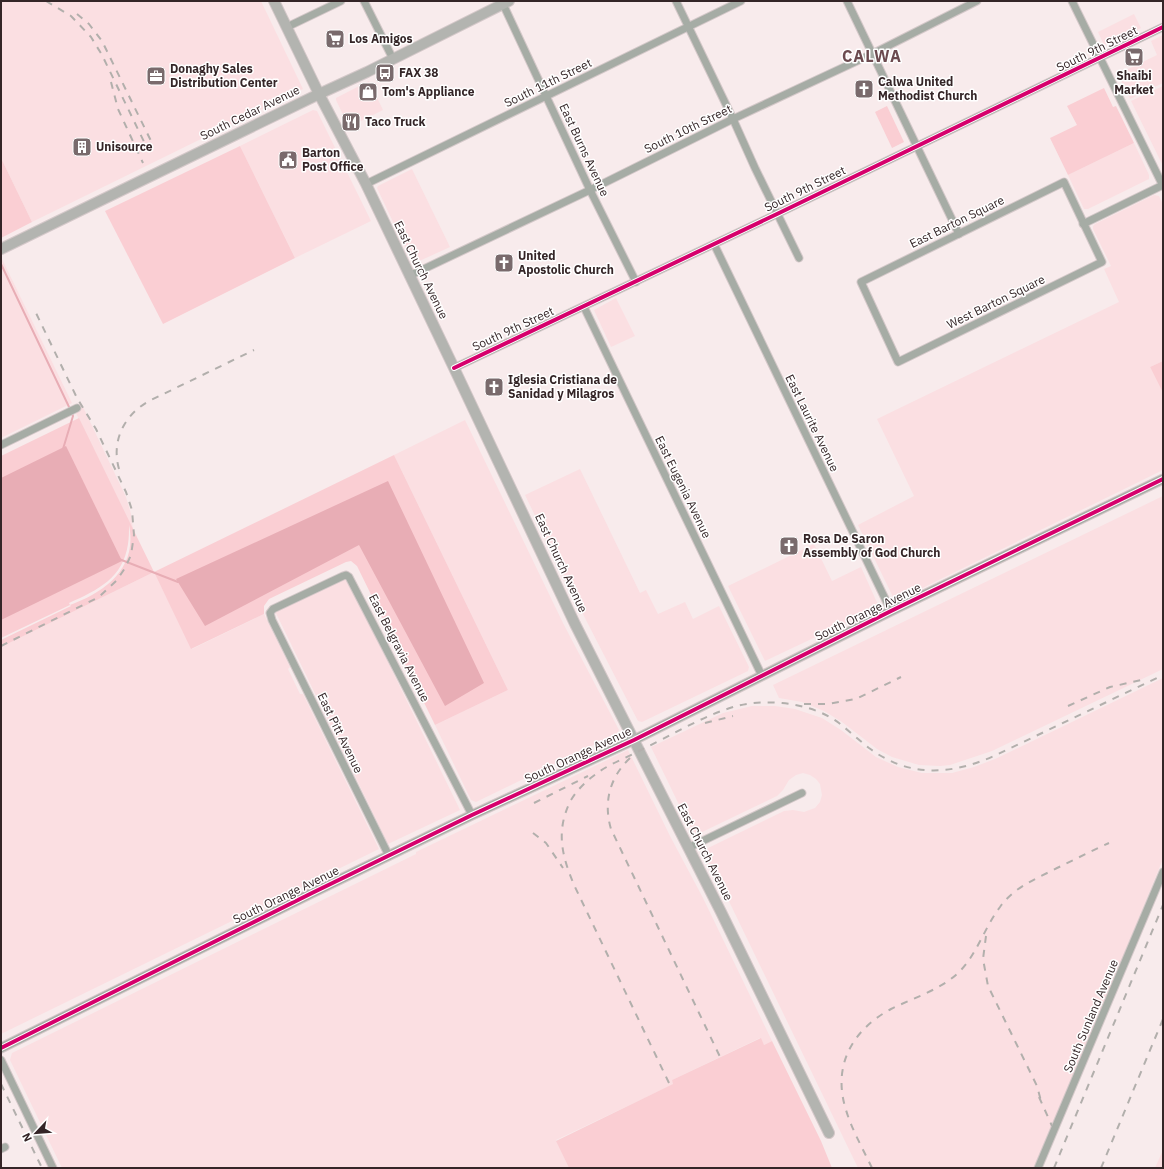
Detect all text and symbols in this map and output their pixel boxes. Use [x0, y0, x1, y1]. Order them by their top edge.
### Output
street label: South 9th Street [1054, 22, 1140, 75]
supermarket icon: Los Amigos [324, 28, 346, 50]
place label: Los Amigos [349, 31, 413, 46]
district label: CALWA [842, 46, 902, 66]
supermarket icon: Shaibi Market [1123, 46, 1145, 68]
street label: South 11th Street [502, 55, 594, 110]
place label: Donaghy Sales Distribution Center [170, 61, 278, 90]
bus stop icon: FAX 38 [374, 62, 396, 84]
office icon: Donaghy Sales Distribution Center [145, 65, 167, 87]
place label: FAX 38 [399, 65, 439, 80]
place label: Shaibi Market [1114, 68, 1154, 97]
place label: Calwa United Methodist Church [878, 74, 977, 103]
church icon: Calwa United Methodist Church [853, 78, 875, 100]
shop icon: Tom's Appliance [357, 81, 379, 103]
street label: South Cedar Avenue [197, 82, 302, 143]
place label: Tom's Appliance [382, 84, 475, 99]
street label: East Burns Avenue [556, 101, 613, 199]
street label: South 10th Street [642, 101, 734, 156]
restaurant icon: Taco Truck [340, 111, 362, 133]
place label: Taco Truck [365, 114, 425, 129]
building icon: Unisource [71, 136, 93, 158]
place label: Unisource [96, 139, 153, 154]
place label: Barton Post Office [302, 145, 364, 174]
public building icon: Barton Post Office [277, 149, 299, 171]
street label: South 9th Street [762, 162, 848, 215]
street label: East Barton Square [907, 192, 1007, 251]
street label: East Church Avenue [391, 218, 452, 322]
place label: United Apostolic Church [518, 248, 614, 277]
church icon: United Apostolic Church [493, 252, 515, 274]
street label: West Barton Square [944, 271, 1048, 332]
street label: South 9th Street [470, 303, 556, 354]
place label: Iglesia Cristiana de Sanidad y Milagros [508, 372, 617, 401]
street label: East Laurite Avenue [782, 372, 843, 474]
church icon: Iglesia Cristiana de Sanidad y Milagros [483, 376, 505, 398]
street label: East Eugenia Avenue [652, 433, 715, 541]
street label: East Church Avenue [532, 511, 591, 615]
place label: Rosa De Saron Assembly of God Church [803, 531, 940, 560]
church icon: Rosa De Saron Assembly of God Church [778, 535, 800, 557]
street label: South Orange Avenue [812, 579, 924, 644]
street label: East Belgravia Avenue [366, 591, 433, 705]
street label: East Pitt Avenue [314, 690, 367, 776]
street label: South Orange Avenue [522, 723, 634, 786]
street label: East Church Avenue [674, 801, 737, 903]
street label: South Orange Avenue [230, 862, 342, 927]
street label: South Sunland Avenue [1060, 957, 1121, 1075]
north arrow [16, 1113, 56, 1153]
text: N [19, 1131, 35, 1144]

